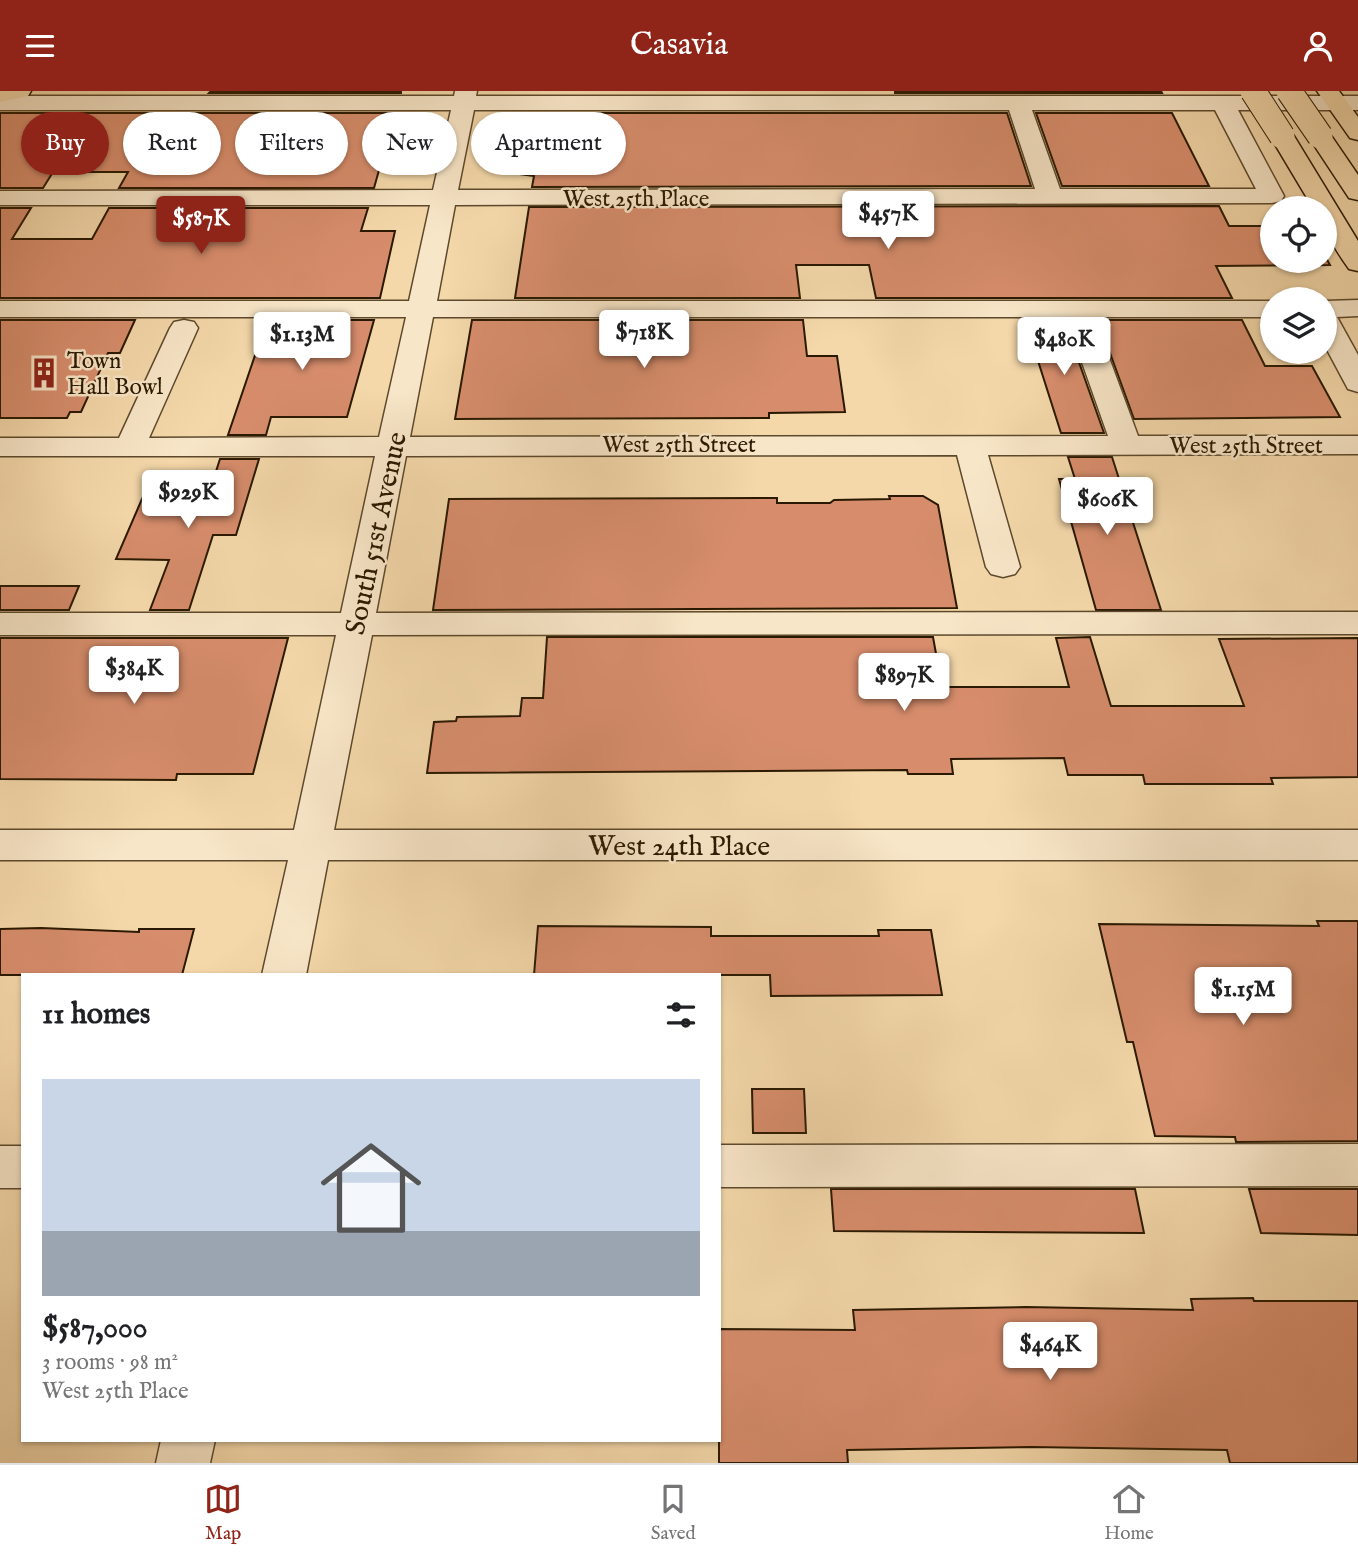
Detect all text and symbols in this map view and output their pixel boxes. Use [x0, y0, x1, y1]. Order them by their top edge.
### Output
text: Casavia [630, 25, 728, 66]
icon: menu [21, 27, 59, 65]
icon: person [1299, 27, 1337, 65]
chip: Buy [21, 112, 109, 175]
chip: Rent [123, 112, 221, 175]
chip: Filters [235, 112, 348, 175]
chip: New [362, 112, 457, 175]
chip: Apartment [471, 112, 626, 175]
street label: West 25th Place [563, 185, 709, 214]
pin: $457K [839, 191, 937, 251]
map controls [1260, 196, 1337, 364]
button: locate [1260, 196, 1337, 273]
pin: $587K [152, 197, 250, 256]
text: $457K [858, 199, 918, 228]
text: $587K [172, 204, 230, 233]
button: layers [1260, 287, 1337, 364]
pin: $718K [595, 310, 693, 370]
pin: $1.13M [245, 313, 359, 372]
pin: $480K [1015, 317, 1113, 377]
text: $718K [615, 318, 673, 347]
text: $1.13M [269, 320, 335, 349]
text: $480K [1034, 325, 1094, 354]
place label: Town Hall Bowl [67, 347, 164, 402]
building icon: Town Hall Bowl [27, 356, 61, 390]
street label: South 51st Avenue [339, 429, 416, 638]
street label: West 25th Street [602, 431, 756, 460]
street label: West 25th Street [1169, 432, 1323, 461]
pin: $929K [139, 471, 237, 530]
pin: $606K [1058, 477, 1156, 537]
text: $929K [158, 478, 218, 507]
text: $606K [1077, 485, 1137, 514]
pin: $384K [85, 647, 183, 706]
pin: $897K [855, 653, 953, 713]
text: $384K [105, 654, 163, 683]
text: $897K [874, 661, 934, 690]
street label: West 24th Place [588, 830, 770, 865]
pin: $1.15M [1186, 967, 1300, 1027]
text: $1.15M [1211, 975, 1275, 1004]
text: 11 homes [42, 996, 150, 1034]
icon: filters [662, 996, 700, 1034]
icon: home [308, 1125, 434, 1251]
text: $587,000 [42, 1310, 147, 1348]
pin: $464K [1001, 1323, 1099, 1382]
text: $464K [1019, 1330, 1081, 1359]
text: 3 rooms · 98 m² [42, 1348, 178, 1377]
text: West 25th Place [42, 1377, 189, 1406]
tab: Map [204, 1480, 242, 1546]
tab: Saved [651, 1480, 696, 1546]
tab: Home [1104, 1480, 1154, 1546]

